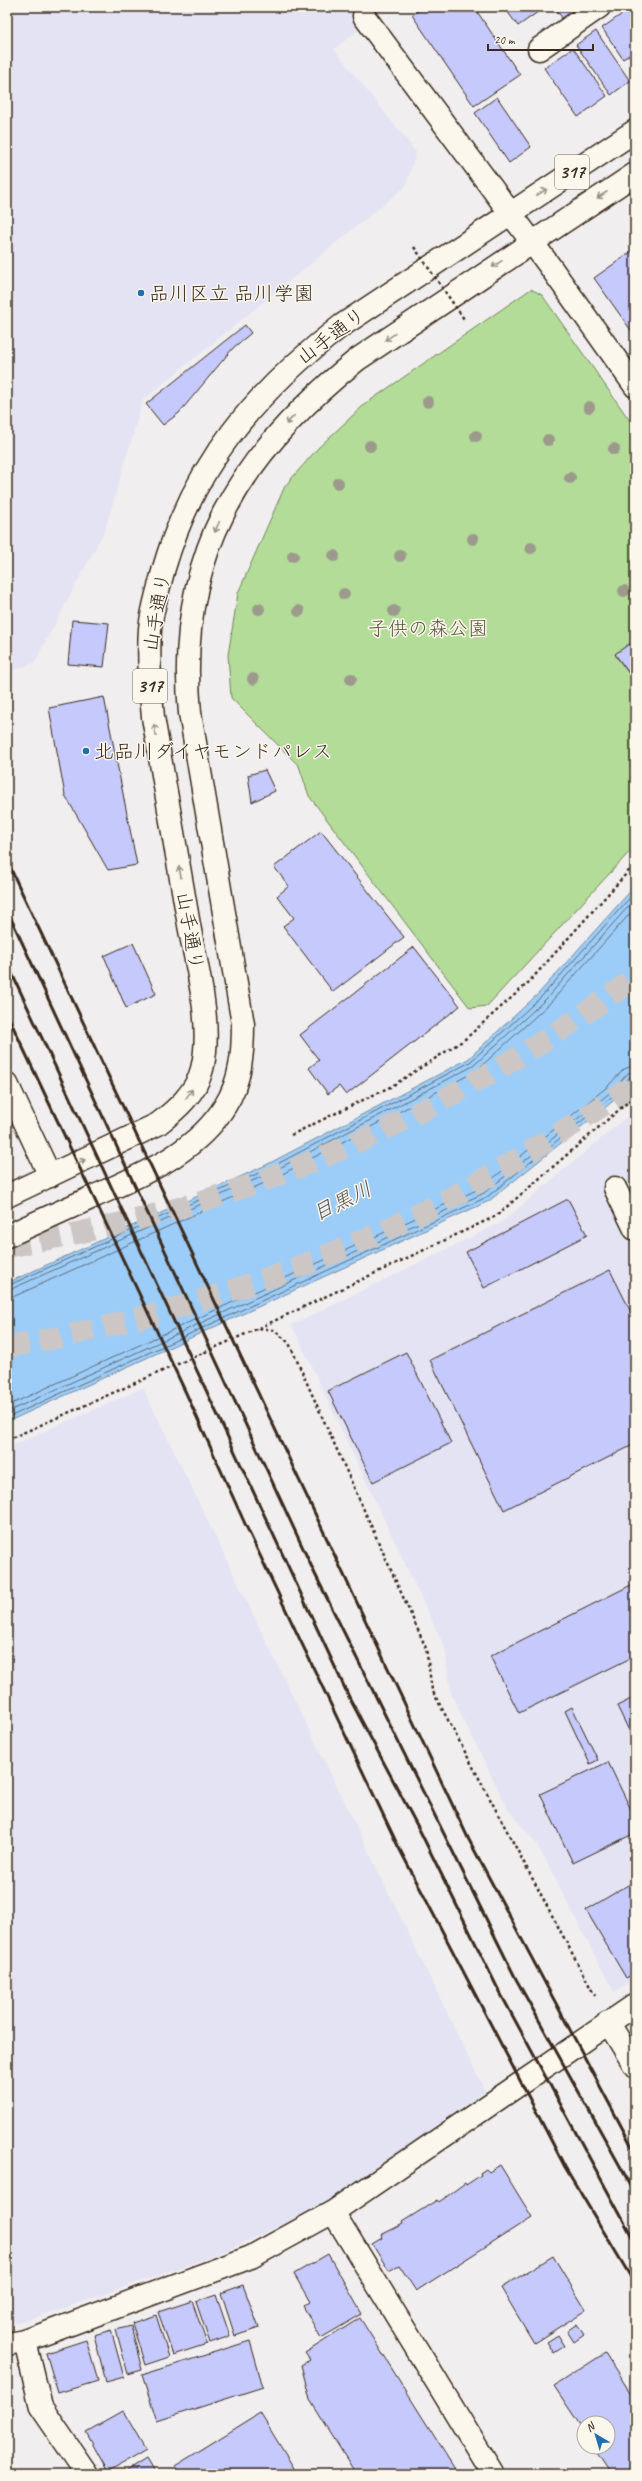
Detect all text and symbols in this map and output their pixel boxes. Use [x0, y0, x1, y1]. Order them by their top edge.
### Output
scale bar [488, 26, 593, 52]
text: 20 m [494, 32, 516, 48]
road number: 317 [555, 155, 589, 189]
one-way arrow [536, 188, 547, 196]
one-way arrow [597, 191, 608, 199]
one-way arrow [492, 260, 503, 269]
place label: 品川区立 品川学園 [149, 281, 314, 306]
marker: 品川区立 品川学園 [136, 288, 146, 298]
street label: 山手通り [292, 302, 370, 370]
one-way arrow [384, 334, 396, 342]
one-way arrow [285, 415, 295, 425]
one-way arrow [213, 520, 221, 532]
street label: 山手通り [138, 570, 176, 654]
park label: 子供の森公園 [368, 616, 488, 641]
road number: 317 [133, 669, 167, 703]
one-way arrow [151, 724, 159, 737]
place label: 北品川ダイヤモンドパレス [94, 739, 332, 764]
marker: 北品川ダイヤモンドパレス [81, 746, 91, 756]
one-way arrow [176, 866, 184, 879]
street label: 山手通り [171, 889, 209, 973]
one-way arrow [185, 1089, 193, 1100]
one-way arrow [74, 1158, 86, 1165]
water label: 目黒川 [308, 1176, 376, 1226]
north arrow [576, 2415, 616, 2455]
text: N [583, 2418, 599, 2435]

